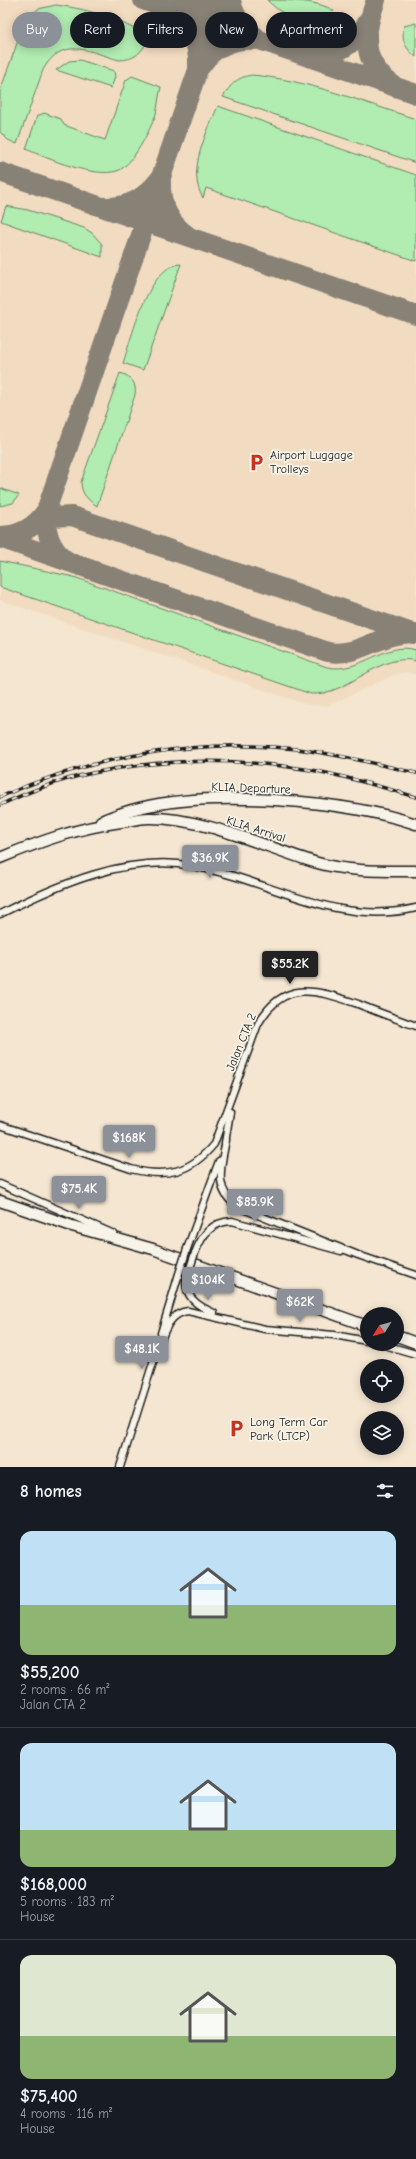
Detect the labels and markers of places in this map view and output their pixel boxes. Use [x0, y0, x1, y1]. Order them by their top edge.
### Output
place label: Airport Luggage Trolleys [270, 448, 353, 476]
parking icon: Airport Luggage Trolleys [247, 452, 267, 472]
pin: $36.9K [177, 845, 243, 879]
pin: $55.2K [257, 951, 323, 985]
pin: $168K [101, 1125, 157, 1159]
pin: $75.4K [46, 1176, 112, 1210]
pin: $85.9K [222, 1189, 288, 1223]
pin: $104K [180, 1267, 236, 1301]
pin: $62K [276, 1289, 324, 1323]
pin: $48.1K [109, 1336, 175, 1370]
place label: Long Term Car Park (LTCP) [250, 1415, 328, 1443]
parking icon: Long Term Car Park (LTCP) [227, 1419, 247, 1439]

